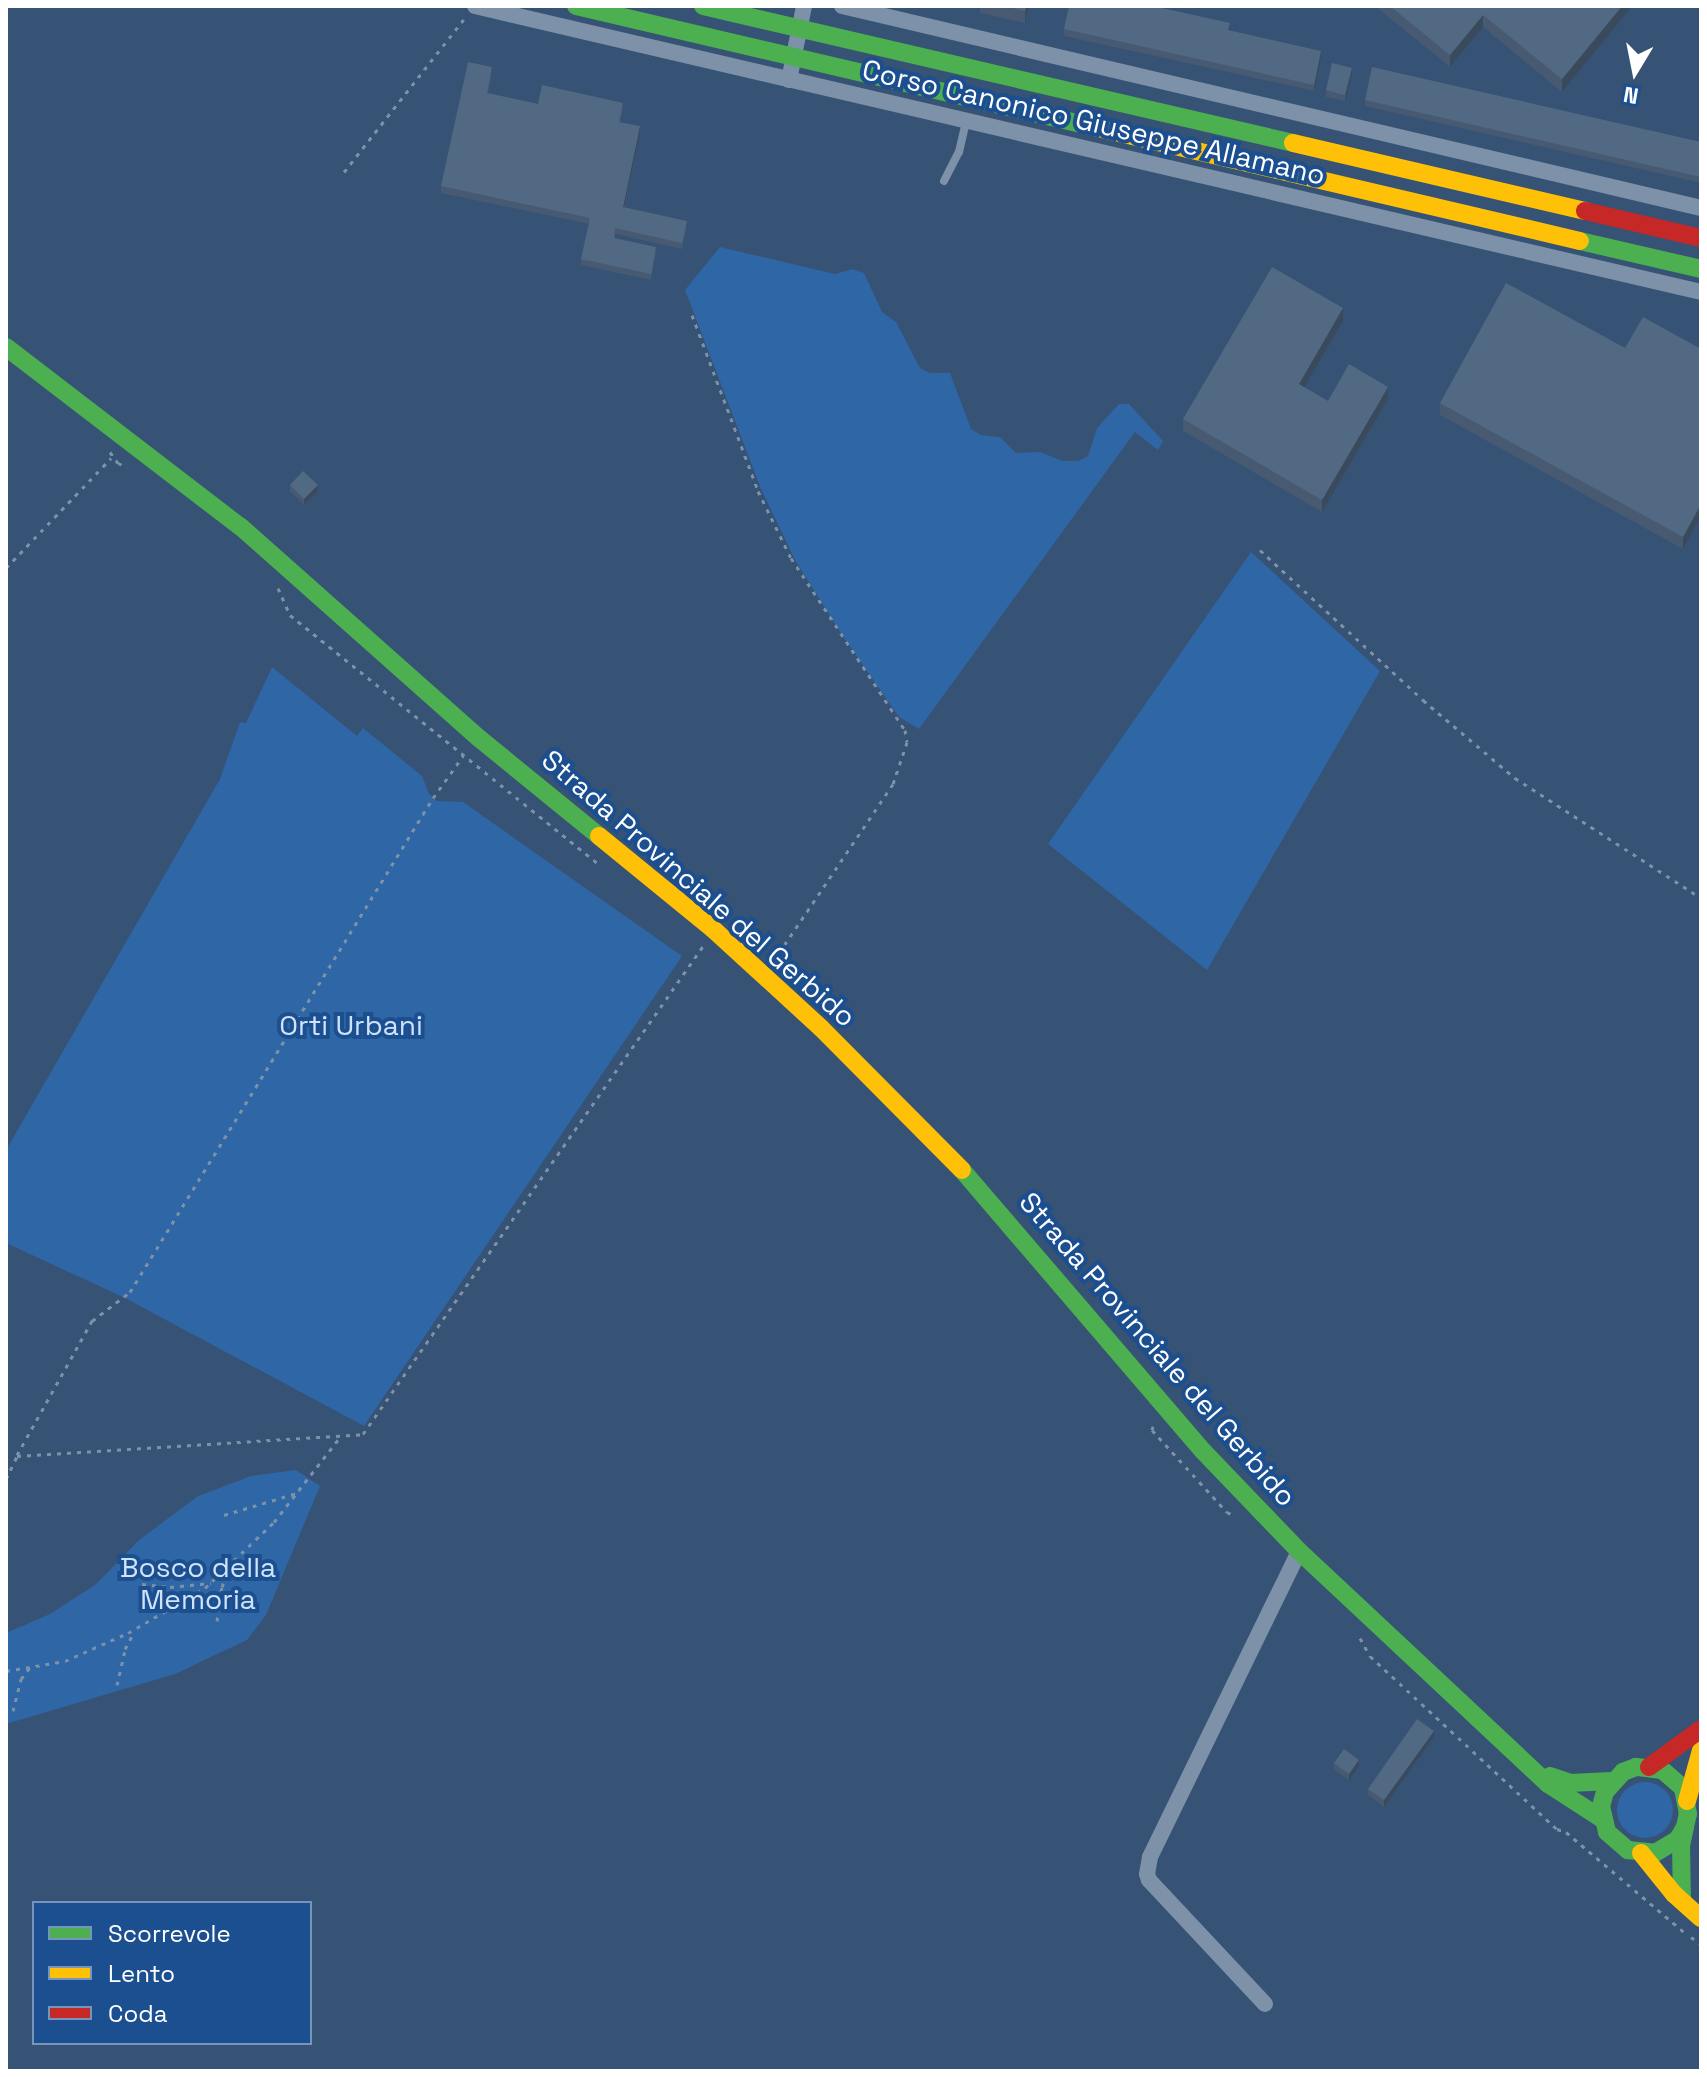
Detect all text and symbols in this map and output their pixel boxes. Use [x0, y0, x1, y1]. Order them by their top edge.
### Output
north arrow [1595, 32, 1675, 112]
street label: Corso Canonico Giuseppe Allamano [859, 52, 1329, 192]
text: N [1621, 81, 1641, 111]
street label: Strada Provinciale del Gerbido [535, 743, 863, 1033]
park label: Orti Urbani [279, 1008, 423, 1042]
street label: Strada Provinciale del Gerbido [1013, 1185, 1303, 1513]
park label: Bosco della Memoria [120, 1550, 276, 1616]
legend [32, 1901, 312, 2045]
text: Scorrevole [108, 1918, 231, 1949]
text: Lento [108, 1958, 175, 1989]
text: Coda [108, 1998, 168, 2029]

